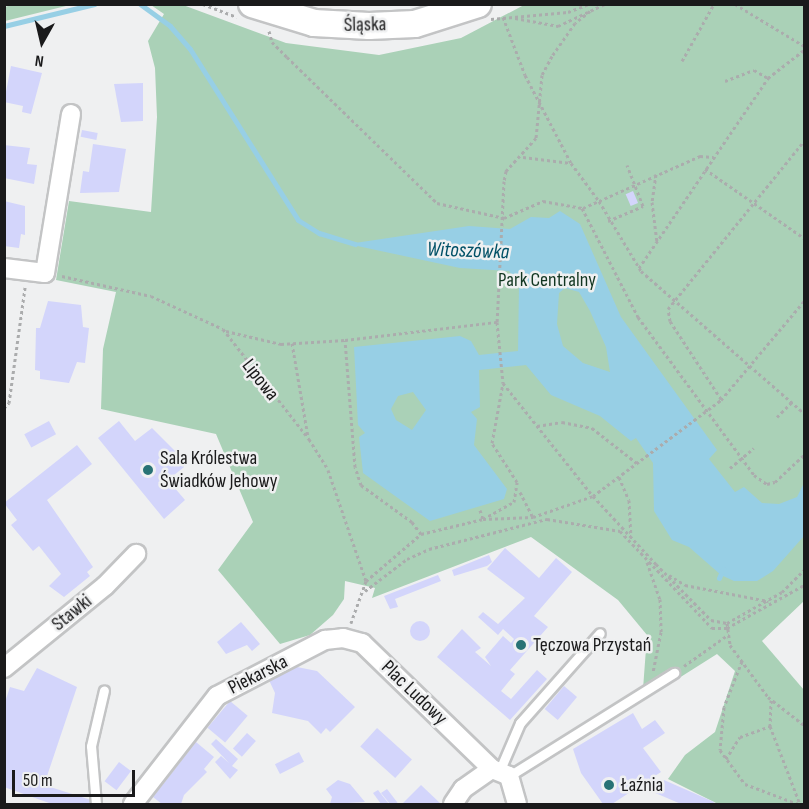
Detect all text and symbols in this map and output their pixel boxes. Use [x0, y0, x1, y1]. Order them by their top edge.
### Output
north arrow [12, 12, 72, 72]
street label: Śląska [344, 13, 386, 37]
text: N [34, 50, 45, 70]
water label: Witoszówka [426, 237, 510, 265]
park label: Park Centralny [498, 268, 596, 292]
street label: Lipowa [236, 354, 284, 406]
place label: Sala Królestwa Świadków Jehowy [160, 446, 277, 493]
marker: Sala Królestwa Świadków Jehowy [141, 463, 155, 477]
street label: Stawki [47, 590, 97, 636]
place label: Tęczowa Przystań [533, 633, 651, 657]
marker: Tęczowa Przystań [514, 638, 528, 652]
street label: Piekarska [224, 650, 292, 700]
street label: Plac Ludowy [376, 656, 452, 730]
scale bar [15, 758, 138, 796]
text: 50 m [23, 770, 53, 791]
place label: Łaźnia [621, 773, 663, 797]
marker: Łaźnia [602, 778, 616, 792]

